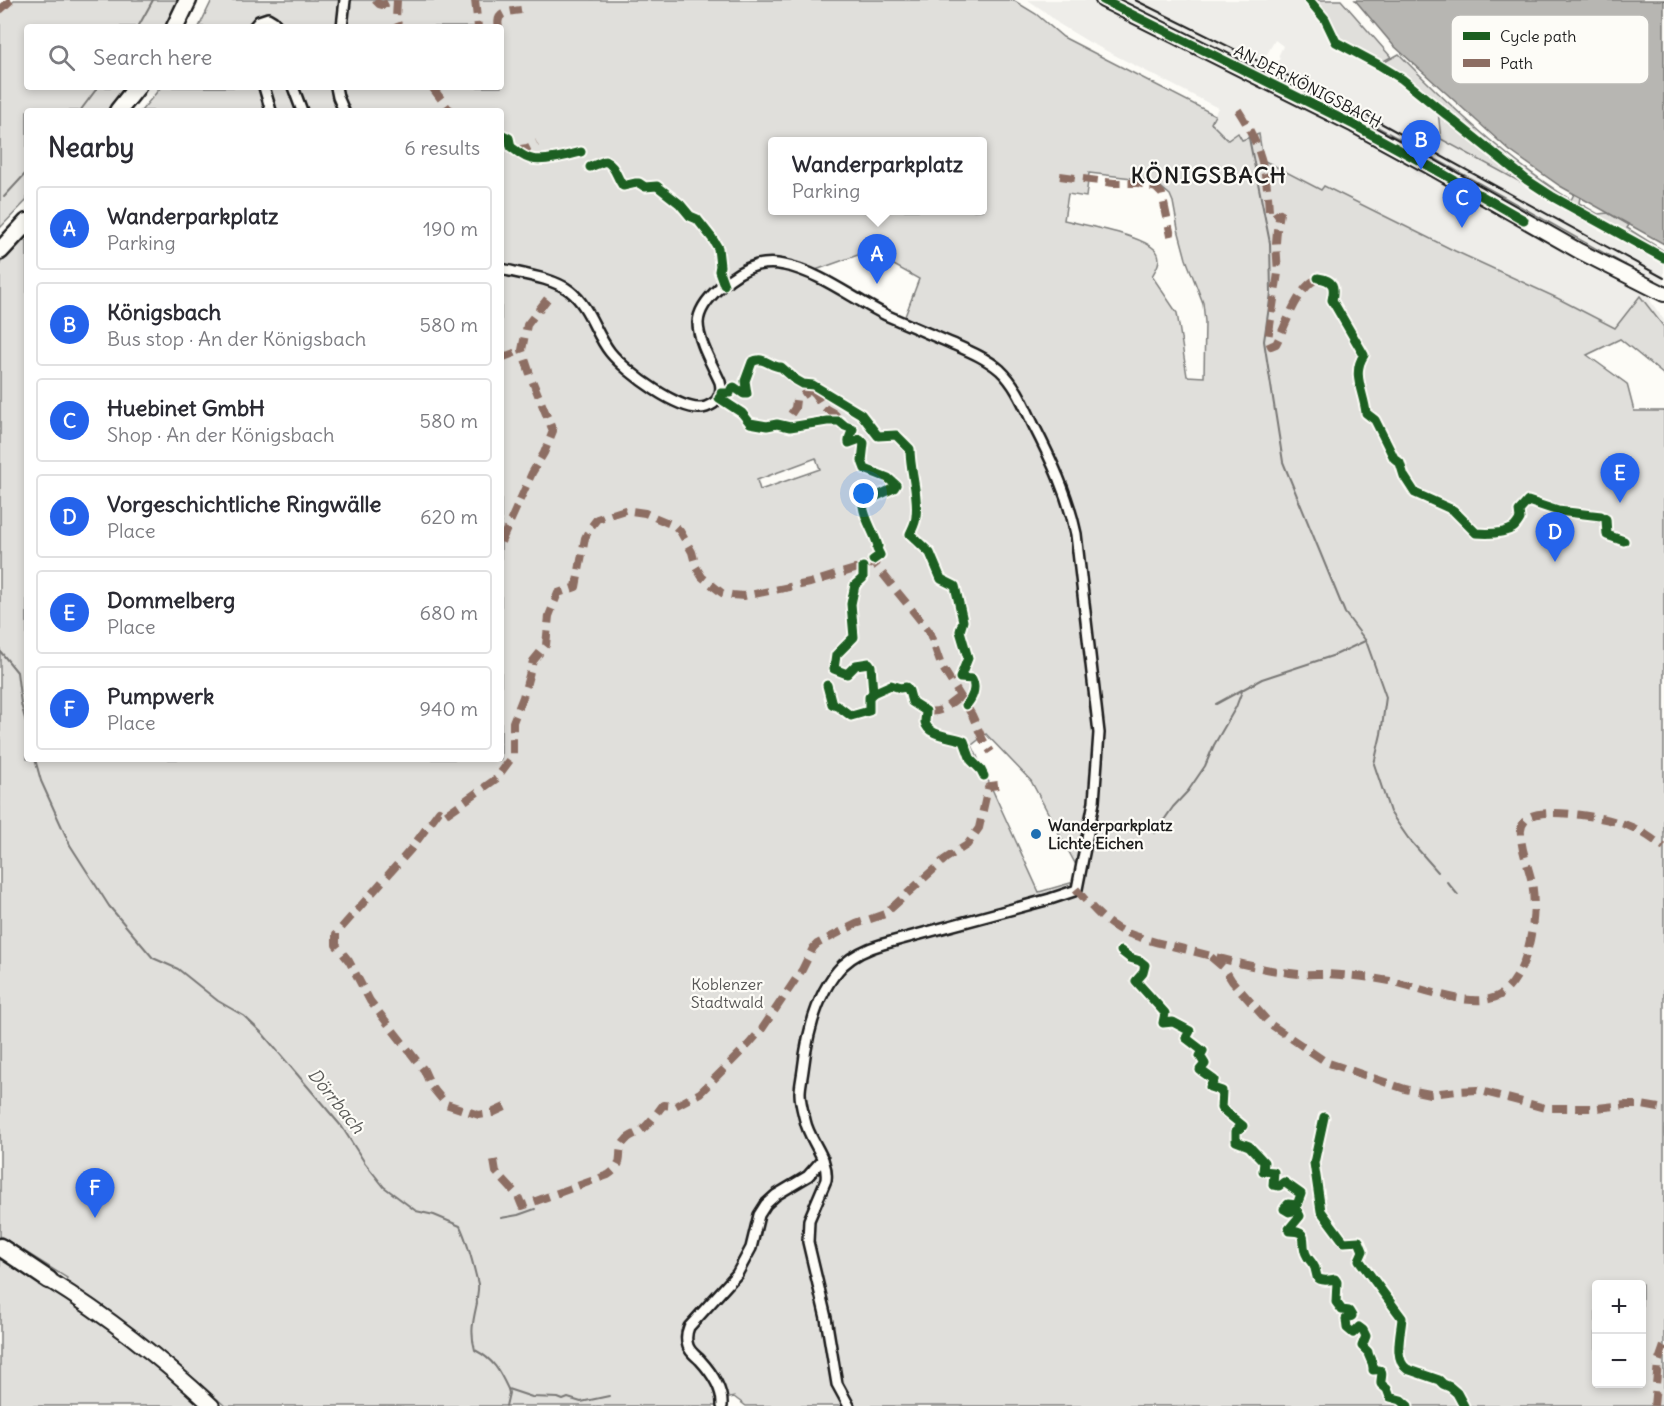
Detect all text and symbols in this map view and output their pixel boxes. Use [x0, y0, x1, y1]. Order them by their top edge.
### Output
legend [1451, 15, 1649, 84]
search box [24, 24, 504, 90]
text: Cycle path [1500, 26, 1576, 46]
street label: AN DER KÖNIGSBACH [1231, 40, 1385, 132]
icon: search [45, 41, 78, 74]
text: Search here [93, 43, 212, 71]
text: Path [1500, 53, 1533, 73]
pin: B [1402, 120, 1440, 170]
text: Nearby [48, 131, 134, 164]
text: 6 results [404, 135, 480, 160]
popup [768, 137, 987, 215]
text: Wanderparkplatz [792, 150, 963, 178]
district label: KÖNIGSBACH [1131, 161, 1287, 189]
text: Parking [792, 178, 860, 203]
pin: C [1442, 178, 1482, 228]
text: Wanderparkplatz [107, 202, 279, 230]
text: A [63, 216, 76, 241]
text: 190 m [423, 216, 478, 241]
text: Parking [107, 230, 176, 255]
pin: A [858, 234, 896, 284]
text: Königsbach [107, 298, 221, 326]
text: B [63, 312, 76, 337]
text: 580 m [420, 312, 478, 337]
text: Bus stop · An der Königsbach [107, 326, 366, 351]
text: Huebinet GmbH [107, 394, 265, 422]
text: C [63, 408, 76, 433]
text: 580 m [420, 408, 478, 433]
text: Shop · An der Königsbach [107, 422, 335, 447]
pin: E [1600, 454, 1640, 503]
your location [849, 479, 878, 508]
text: Vorgeschichtliche Ringwälle [107, 490, 381, 518]
text: D [62, 504, 77, 529]
text: 620 m [420, 504, 478, 529]
pin: D [1536, 512, 1574, 562]
text: Place [107, 518, 155, 543]
text: Dommelberg [107, 586, 235, 614]
text: E [64, 600, 75, 625]
text: 680 m [419, 600, 478, 625]
text: Place [107, 614, 155, 639]
text: Pumpwerk [107, 682, 214, 710]
text: F [64, 696, 75, 721]
text: 940 m [419, 696, 478, 721]
text: Place [107, 710, 155, 735]
place label: Wanderparkplatz Lichte Eichen [1048, 815, 1173, 853]
marker: Wanderparkplatz Lichte Eichen [1029, 827, 1043, 841]
park label: Koblenzer Stadtwald [691, 974, 763, 1012]
water label: Dörrbach [303, 1063, 370, 1138]
pin: F [76, 1168, 115, 1218]
map controls [1592, 1280, 1646, 1388]
button: + [1592, 1280, 1646, 1334]
button: − [1592, 1334, 1646, 1388]

